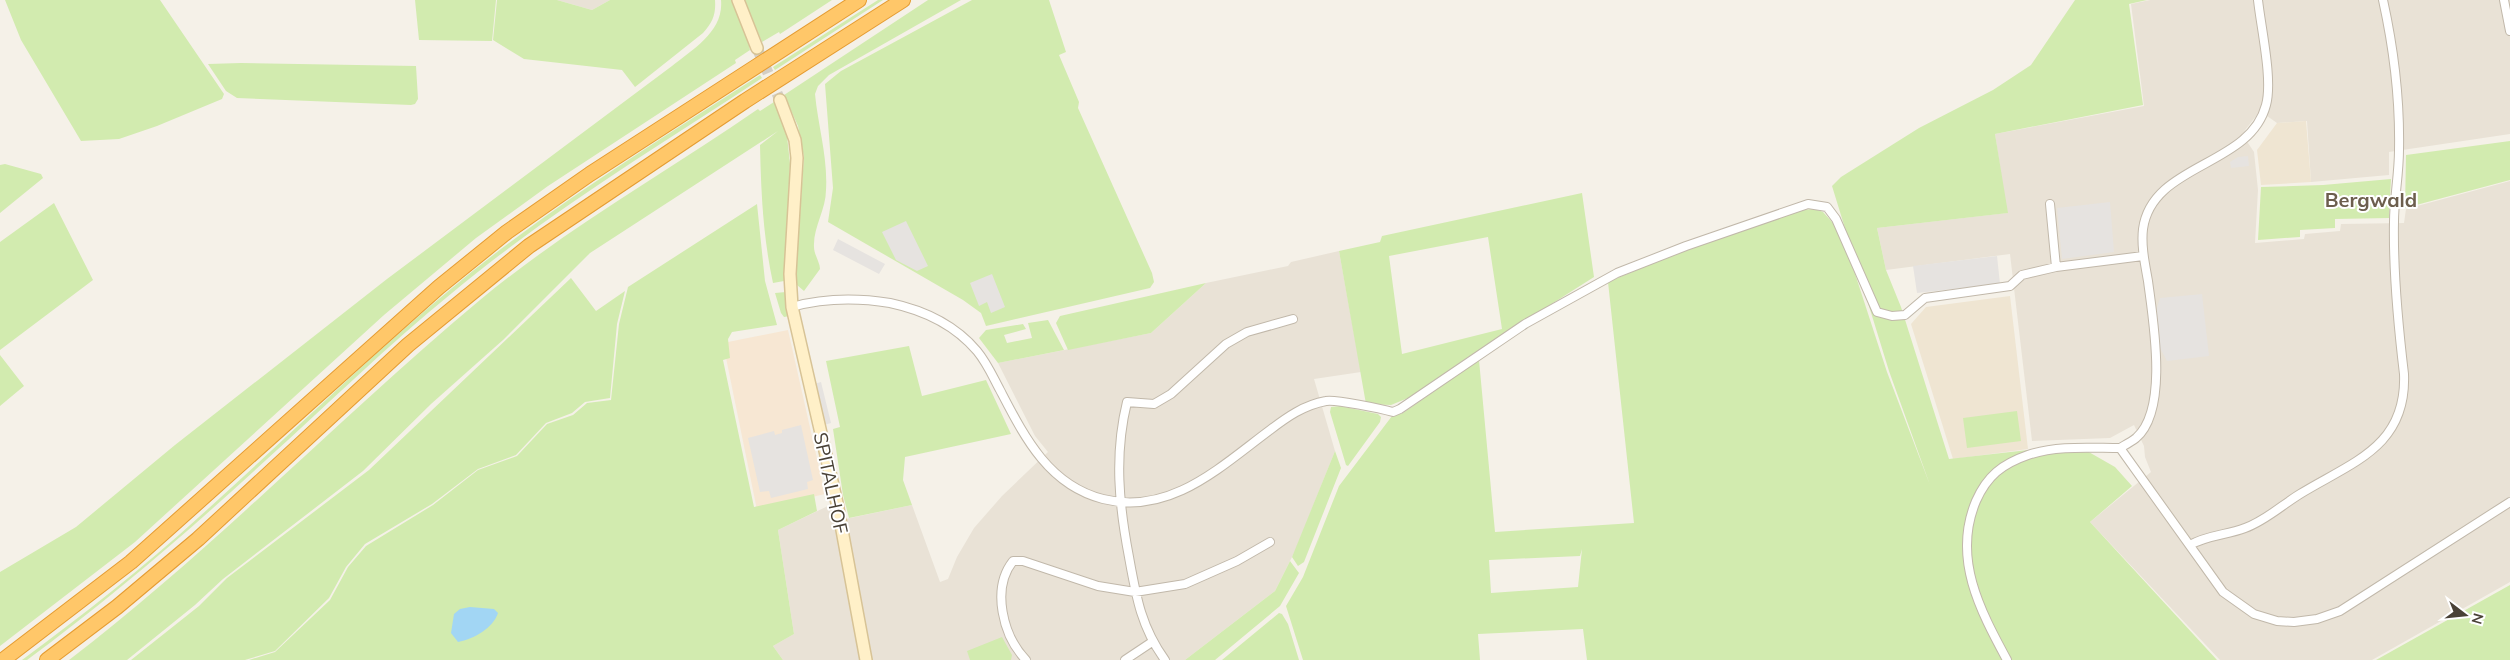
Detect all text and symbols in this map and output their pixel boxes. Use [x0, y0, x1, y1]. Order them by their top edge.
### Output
district label: Bergwald [2325, 187, 2417, 212]
street label: SPITALHOF [809, 430, 854, 536]
north arrow [2440, 590, 2490, 640]
text: N [2467, 611, 2488, 626]

